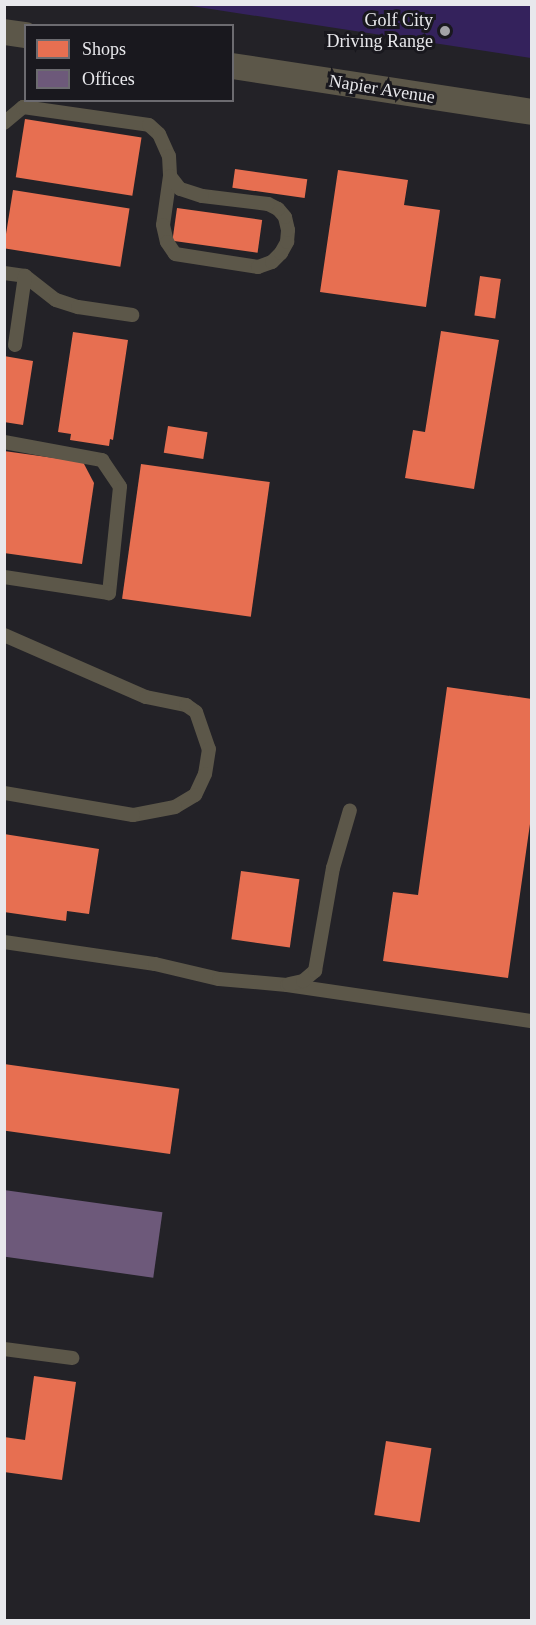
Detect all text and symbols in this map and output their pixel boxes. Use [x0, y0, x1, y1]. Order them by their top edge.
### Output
place label: Golf City Driving Range [327, 10, 433, 52]
legend [24, 24, 234, 102]
marker: Golf City Driving Range [438, 24, 452, 38]
text: Shops [82, 39, 126, 59]
text: Offices [82, 69, 135, 89]
street label: Napier Avenue [327, 70, 437, 108]

